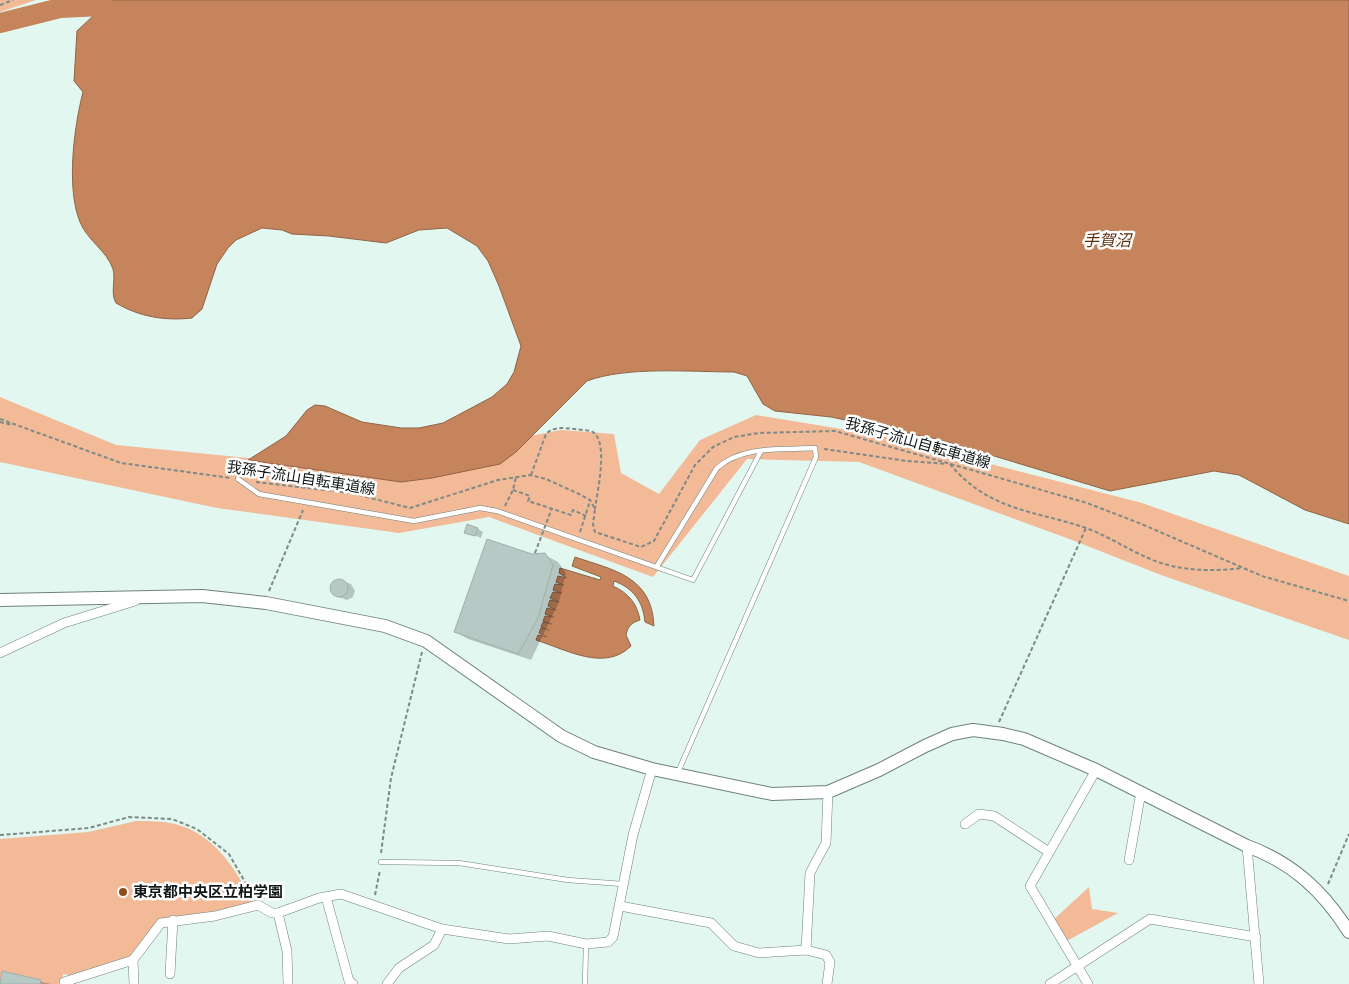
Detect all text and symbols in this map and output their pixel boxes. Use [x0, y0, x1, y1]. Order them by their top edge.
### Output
water label: 手賀沼 [1083, 231, 1133, 250]
street label: 我孫子流山自転車道線 [843, 414, 993, 472]
street label: 我孫子流山自転車道線 [226, 457, 376, 499]
place label: 東京都中央区立柏学園 [133, 883, 283, 901]
marker: 東京都中央区立柏学園 [117, 886, 129, 898]

